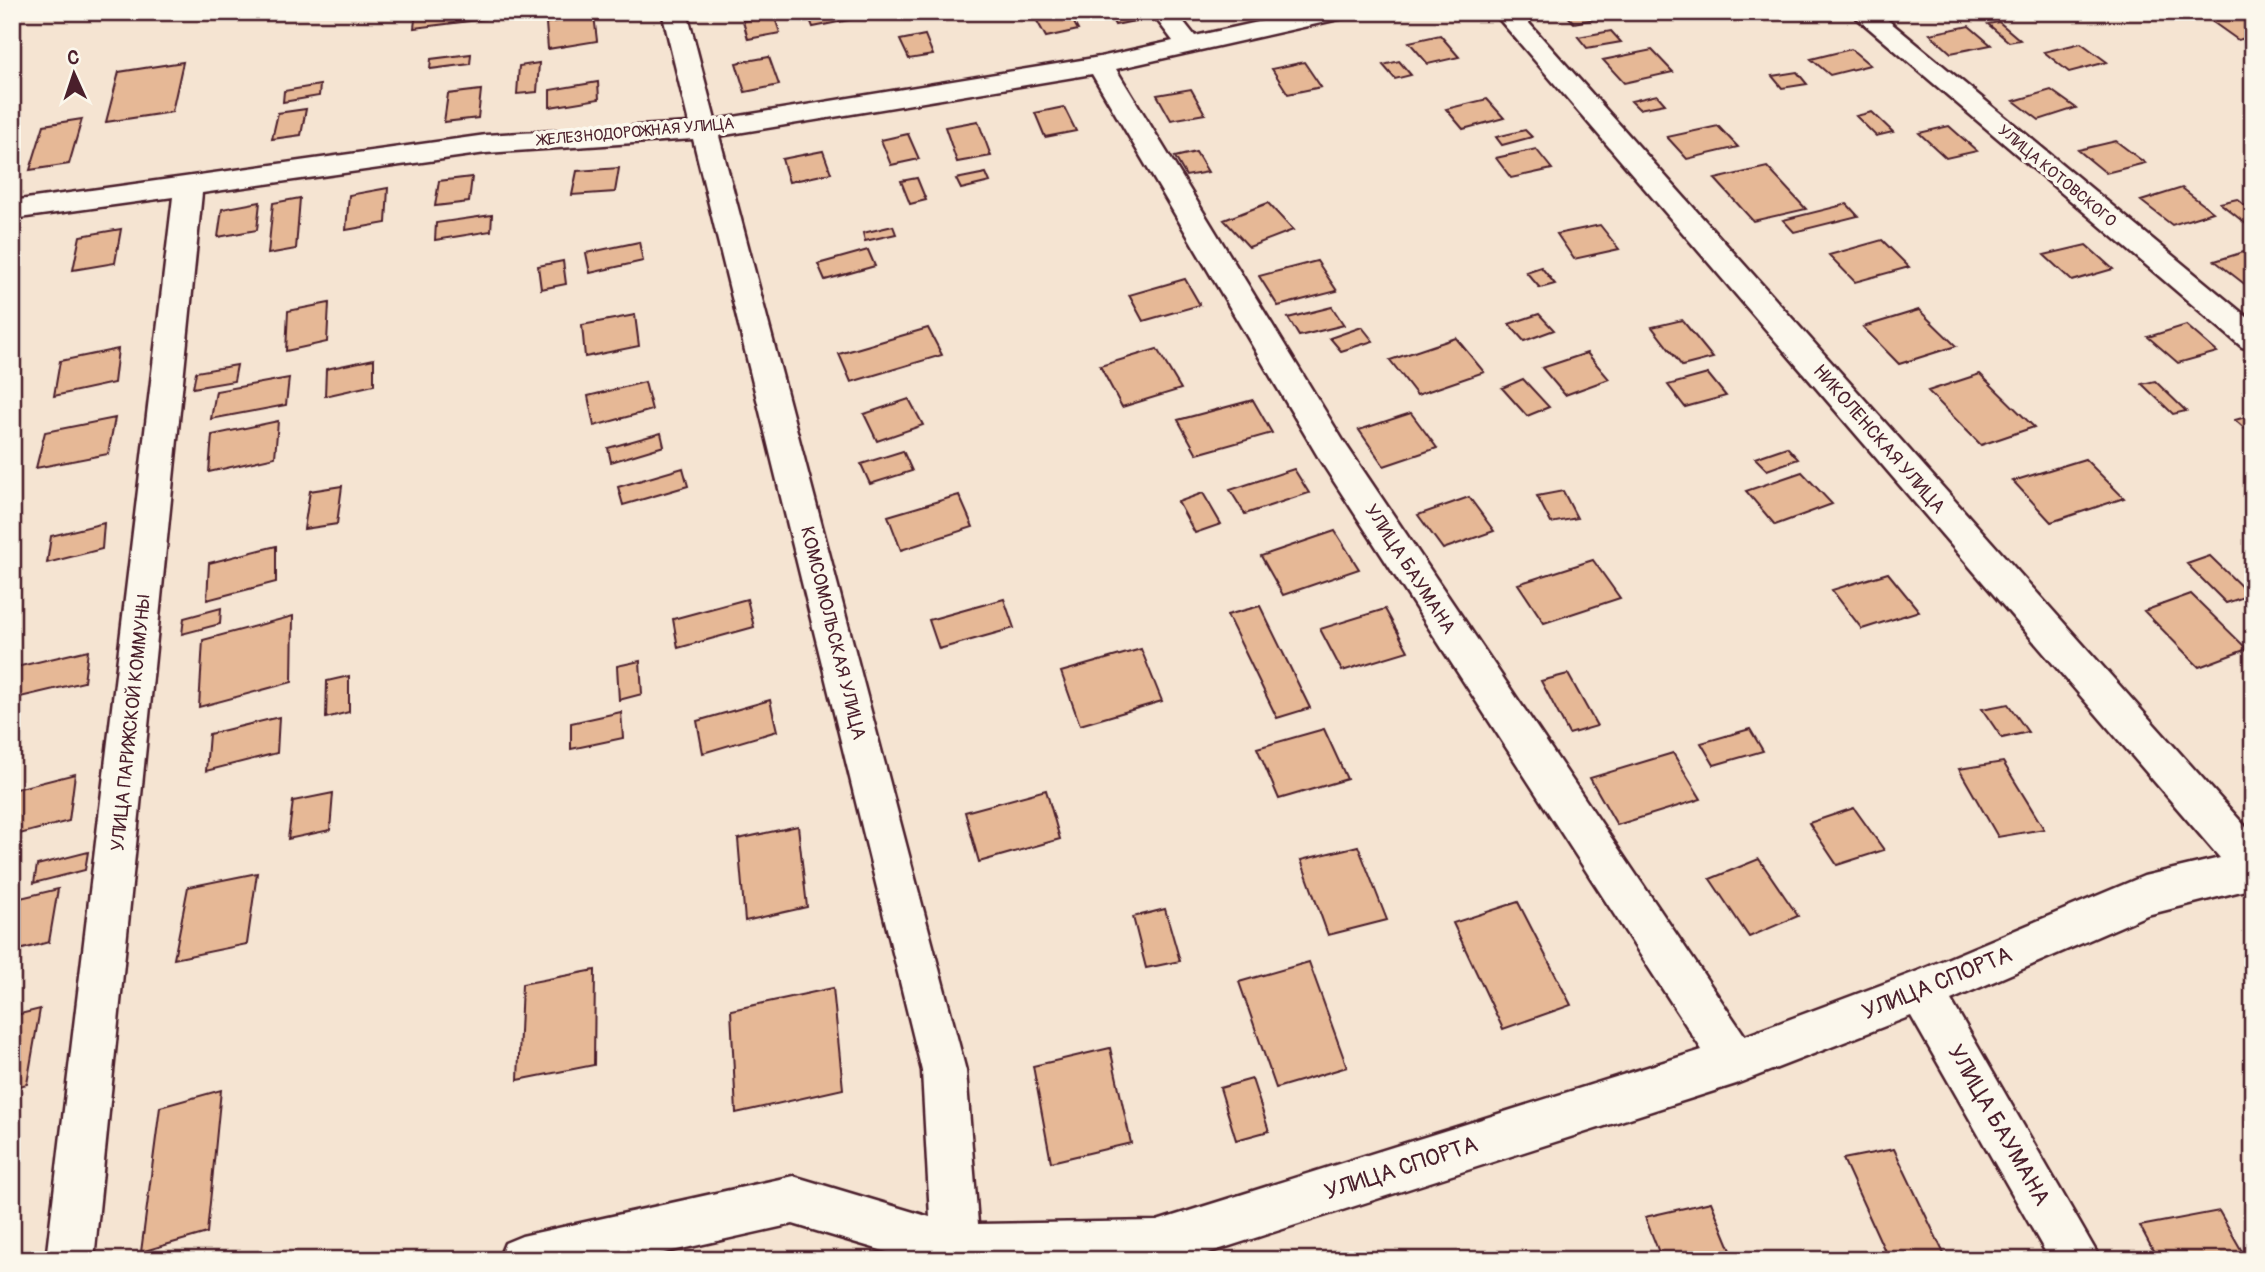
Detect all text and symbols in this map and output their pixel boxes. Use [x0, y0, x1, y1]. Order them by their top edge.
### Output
north arrow [38, 38, 108, 108]
text: С [67, 46, 80, 70]
street label: ЖЕЛЕЗНОДОРОЖНАЯ УЛИЦА [534, 113, 735, 151]
street label: УЛИЦА КОТОВСКОГО [1994, 121, 2120, 231]
street label: НИКОЛЕНСКАЯ УЛИЦА [1808, 359, 1950, 519]
street label: УЛИЦА БАУМАНА [1359, 500, 1461, 638]
street label: КОМСОМОЛЬСКАЯ УЛИЦА [795, 524, 871, 742]
street label: УЛИЦА ПАРИЖСКОЙ КОММУНЫ [106, 593, 156, 852]
street label: УЛИЦА СПОРТА [1858, 940, 2016, 1026]
street label: УЛИЦА БАУМАНА [1941, 1039, 2057, 1211]
street label: УЛИЦА СПОРТА [1321, 1130, 1481, 1206]

